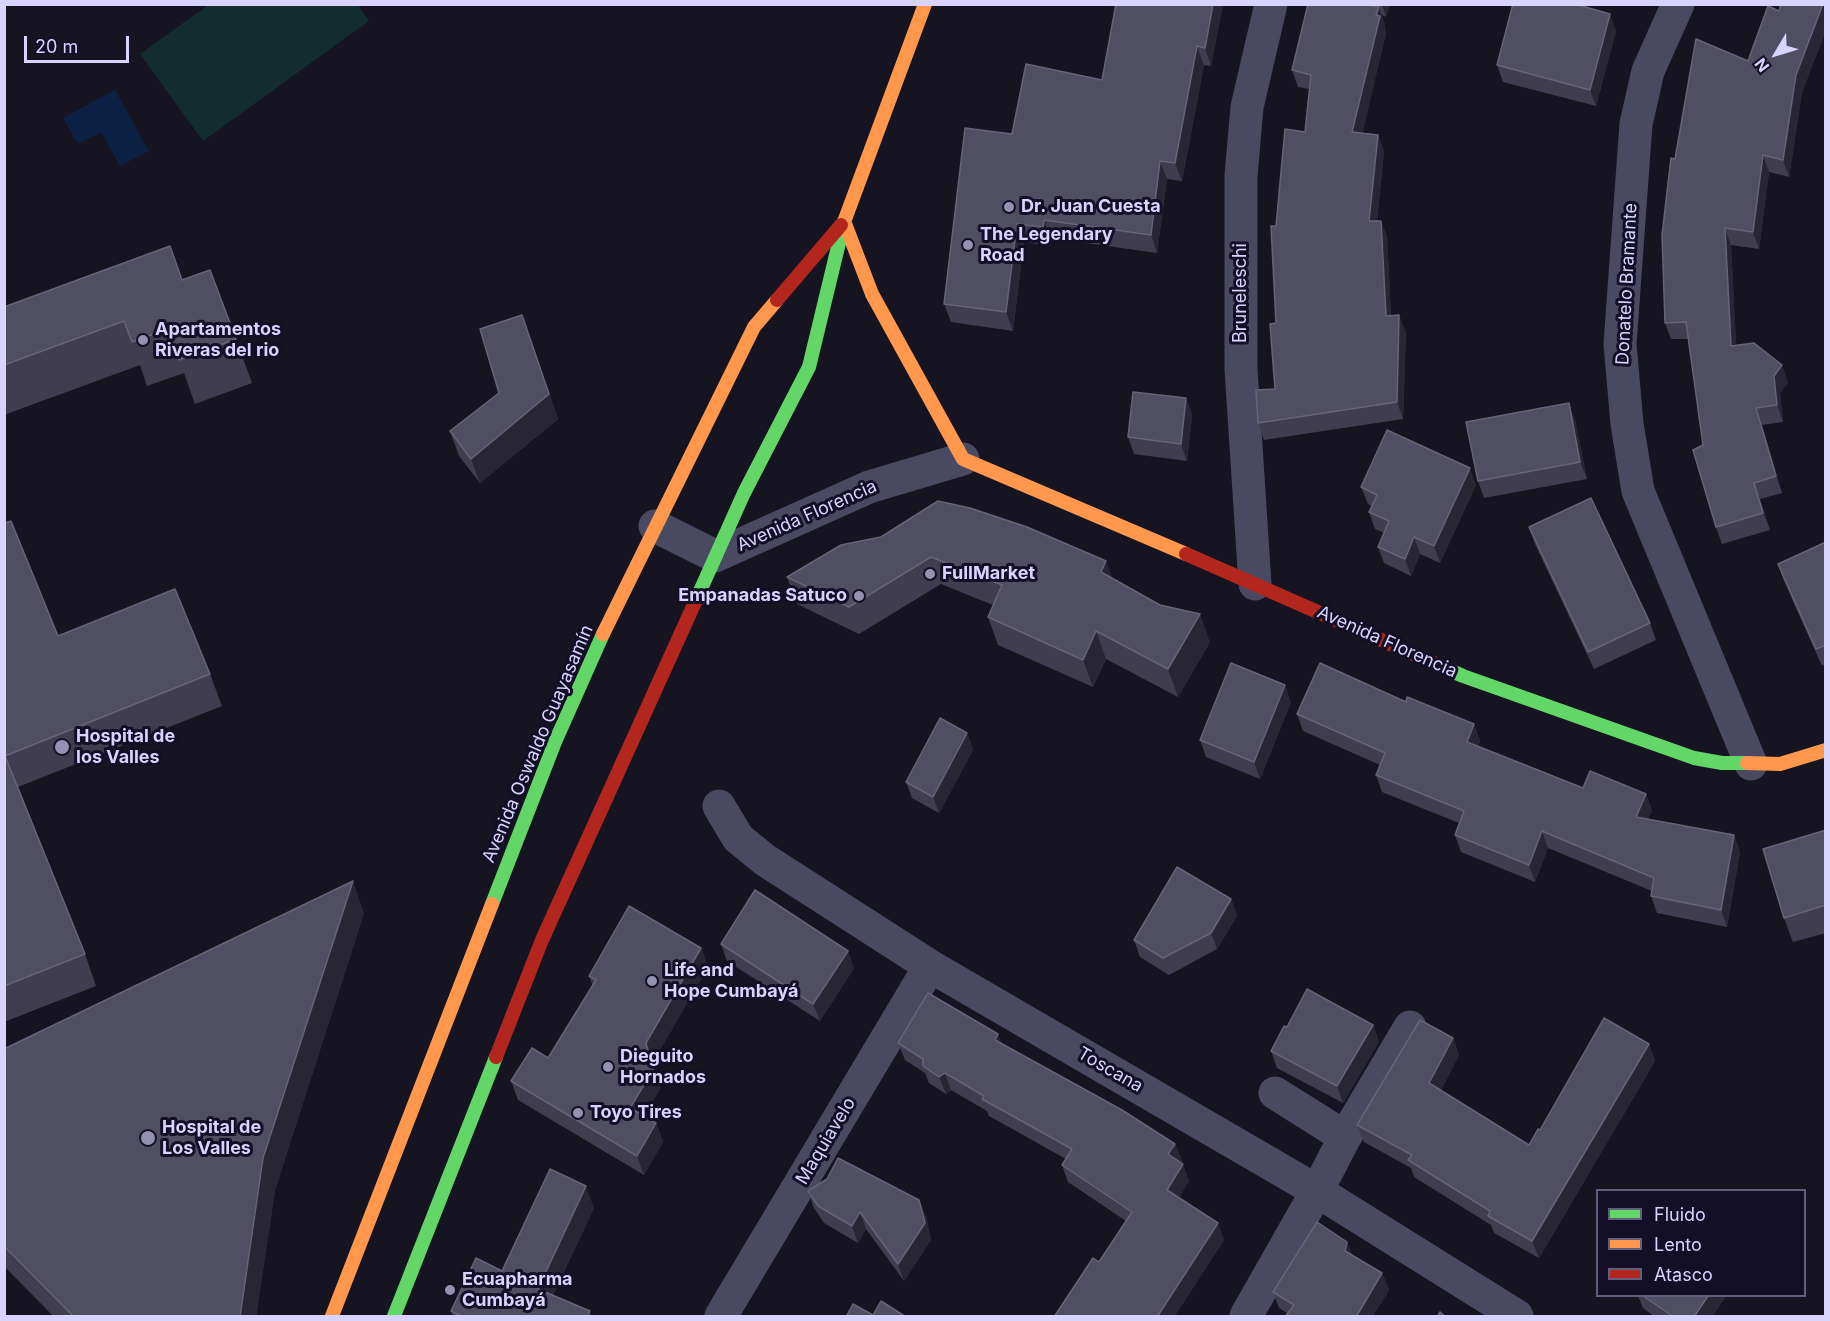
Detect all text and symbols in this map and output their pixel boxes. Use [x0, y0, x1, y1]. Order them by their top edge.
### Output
scale bar [27, 24, 132, 62]
north arrow [1746, 24, 1806, 84]
text: 20 m [35, 36, 78, 57]
text: N [1750, 54, 1773, 76]
place label: Dr. Juan Cuesta [1021, 196, 1161, 218]
marker: Dr. Juan Cuesta [1002, 200, 1016, 214]
street label: Donatelo Bramante [1612, 202, 1642, 366]
place label: The Legendary Road [980, 224, 1113, 266]
marker: The Legendary Road [961, 238, 975, 252]
street label: Bruneleschi [1230, 243, 1252, 343]
place label: Apartamentos Riveras del rio [155, 319, 281, 362]
marker: Apartamentos Riveras del rio [136, 333, 150, 347]
street label: Avenida Florencia [734, 475, 880, 557]
place label: FullMarket [942, 563, 1035, 585]
marker: FullMarket [923, 567, 937, 581]
place label: Empanadas Satuco [678, 585, 847, 607]
marker: Empanadas Satuco [852, 589, 866, 603]
street label: Avenida Florencia [1314, 601, 1460, 683]
street label: Avenida Oswaldo Guayasamín [478, 622, 598, 866]
place label: Hospital de los Valles [76, 726, 175, 768]
marker: Hospital de los Valles [53, 738, 71, 756]
place label: Life and Hope Cumbayá [664, 960, 799, 1002]
marker: Life and Hope Cumbayá [645, 974, 659, 988]
street label: Toscana [1074, 1043, 1146, 1097]
place label: Dieguito Hornados [620, 1046, 706, 1088]
marker: Dieguito Hornados [601, 1060, 615, 1074]
street label: Maquiavelo [792, 1094, 860, 1188]
place label: Toyo Tires [590, 1102, 682, 1124]
marker: Toyo Tires [571, 1106, 585, 1120]
place label: Hospital de Los Valles [162, 1117, 261, 1160]
marker: Hospital de Los Valles [139, 1129, 157, 1147]
legend [1596, 1189, 1806, 1297]
text: Fluido [1654, 1204, 1706, 1225]
text: Lento [1654, 1234, 1702, 1255]
text: Atasco [1654, 1264, 1713, 1285]
place label: Ecuapharma Cumbayá [462, 1269, 573, 1312]
marker: Ecuapharma Cumbayá [443, 1283, 457, 1297]

